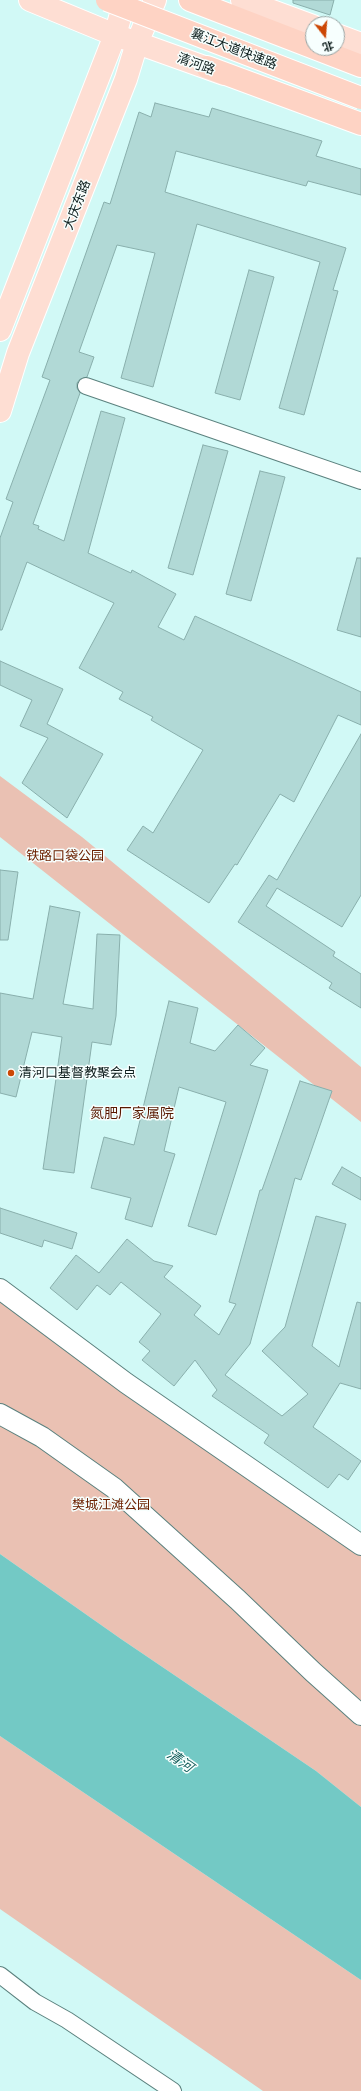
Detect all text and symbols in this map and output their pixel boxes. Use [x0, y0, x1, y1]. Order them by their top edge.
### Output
north arrow [305, 16, 345, 56]
street label: 襄江大道快速路 [189, 25, 279, 73]
text: 北 [321, 39, 336, 55]
street label: 清河路 [175, 50, 217, 78]
street label: 大庆东路 [60, 178, 94, 232]
park label: 铁路口袋公园 [26, 848, 104, 864]
place label: 清河口基督教聚会点 [19, 1065, 136, 1081]
marker: 清河口基督教聚会点 [6, 1068, 16, 1078]
district label: 氮肥厂家属院 [90, 1106, 174, 1122]
park label: 樊城江滩公园 [72, 1497, 150, 1513]
water label: 清河 [164, 1746, 196, 1776]

